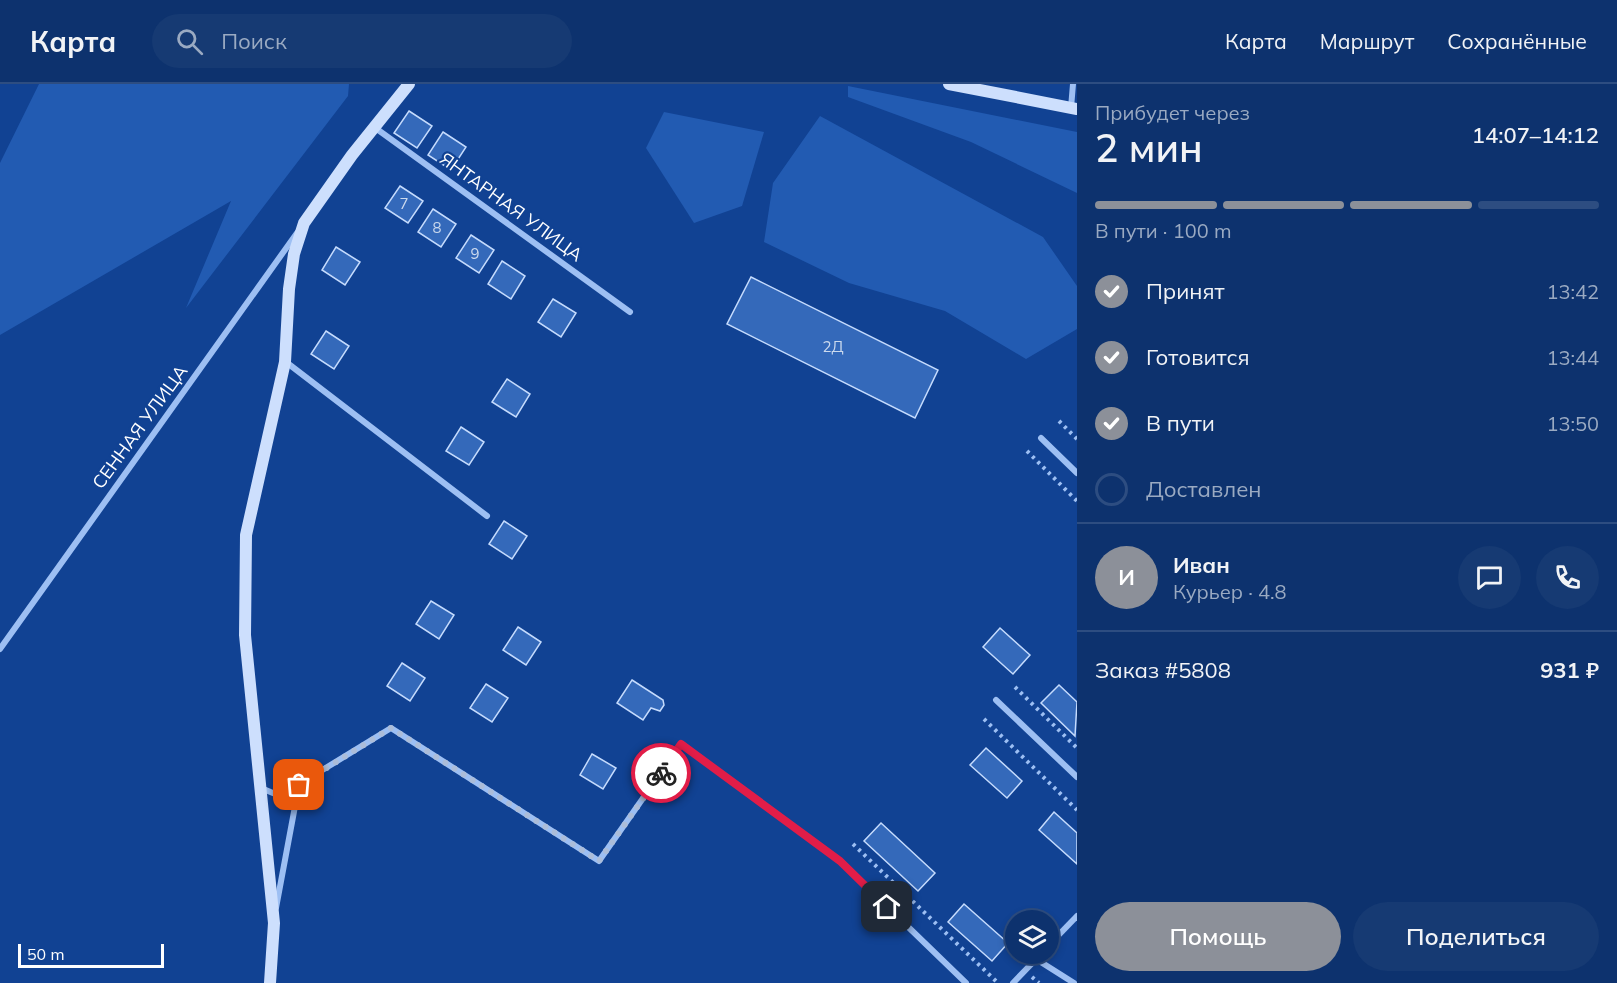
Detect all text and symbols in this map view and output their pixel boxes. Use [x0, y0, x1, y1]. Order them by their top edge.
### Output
search box [152, 14, 572, 68]
text: Карта [30, 24, 116, 59]
icon: search [173, 25, 206, 58]
text: Поиск [221, 27, 287, 55]
text: Карта [1225, 28, 1287, 54]
text: Маршрут [1320, 28, 1414, 54]
text: Сохранённые [1447, 28, 1587, 54]
text: Прибудет через [1095, 100, 1250, 125]
text: 14:07–14:12 [1472, 121, 1599, 149]
text: 2 мин [1095, 123, 1203, 172]
street label: ЯНТАРНАЯ УЛИЦА [435, 147, 587, 266]
house number: 7 [399, 194, 409, 213]
house number: 8 [432, 218, 442, 237]
text: В пути · 100 m [1095, 218, 1231, 243]
house number: 9 [470, 244, 480, 263]
icon: check [1095, 275, 1128, 308]
text: Принят [1146, 277, 1225, 305]
text: 13:42 [1546, 279, 1599, 304]
house number: 2Д [822, 337, 844, 356]
icon: check [1095, 341, 1128, 374]
text: Готовится [1146, 343, 1250, 371]
text: 13:44 [1546, 345, 1599, 370]
street label: СЕННАЯ УЛИЦА [87, 360, 192, 493]
icon: check [1095, 407, 1128, 440]
text: В пути [1146, 409, 1215, 437]
text: 13:50 [1546, 411, 1599, 436]
text: Доставлен [1146, 475, 1262, 503]
button: chat [1458, 546, 1521, 609]
button: phone [1536, 546, 1599, 609]
text: Иван [1173, 551, 1230, 579]
text: И [1118, 563, 1135, 591]
text: Курьер · 4.8 [1173, 579, 1287, 604]
text: Заказ #5808 [1095, 656, 1231, 684]
text: 931 ₽ [1540, 656, 1599, 684]
courier [631, 743, 691, 803]
icon: bike [645, 757, 678, 790]
pin [273, 759, 324, 810]
icon: bag [282, 768, 315, 801]
pin [861, 881, 912, 932]
icon: home [870, 890, 903, 923]
button: Помощь [1095, 902, 1341, 971]
button: Поделиться [1353, 902, 1599, 971]
map controls [1005, 910, 1059, 964]
button: layers [1005, 910, 1059, 964]
scale bar [18, 941, 164, 968]
text: 50 m [27, 944, 64, 964]

